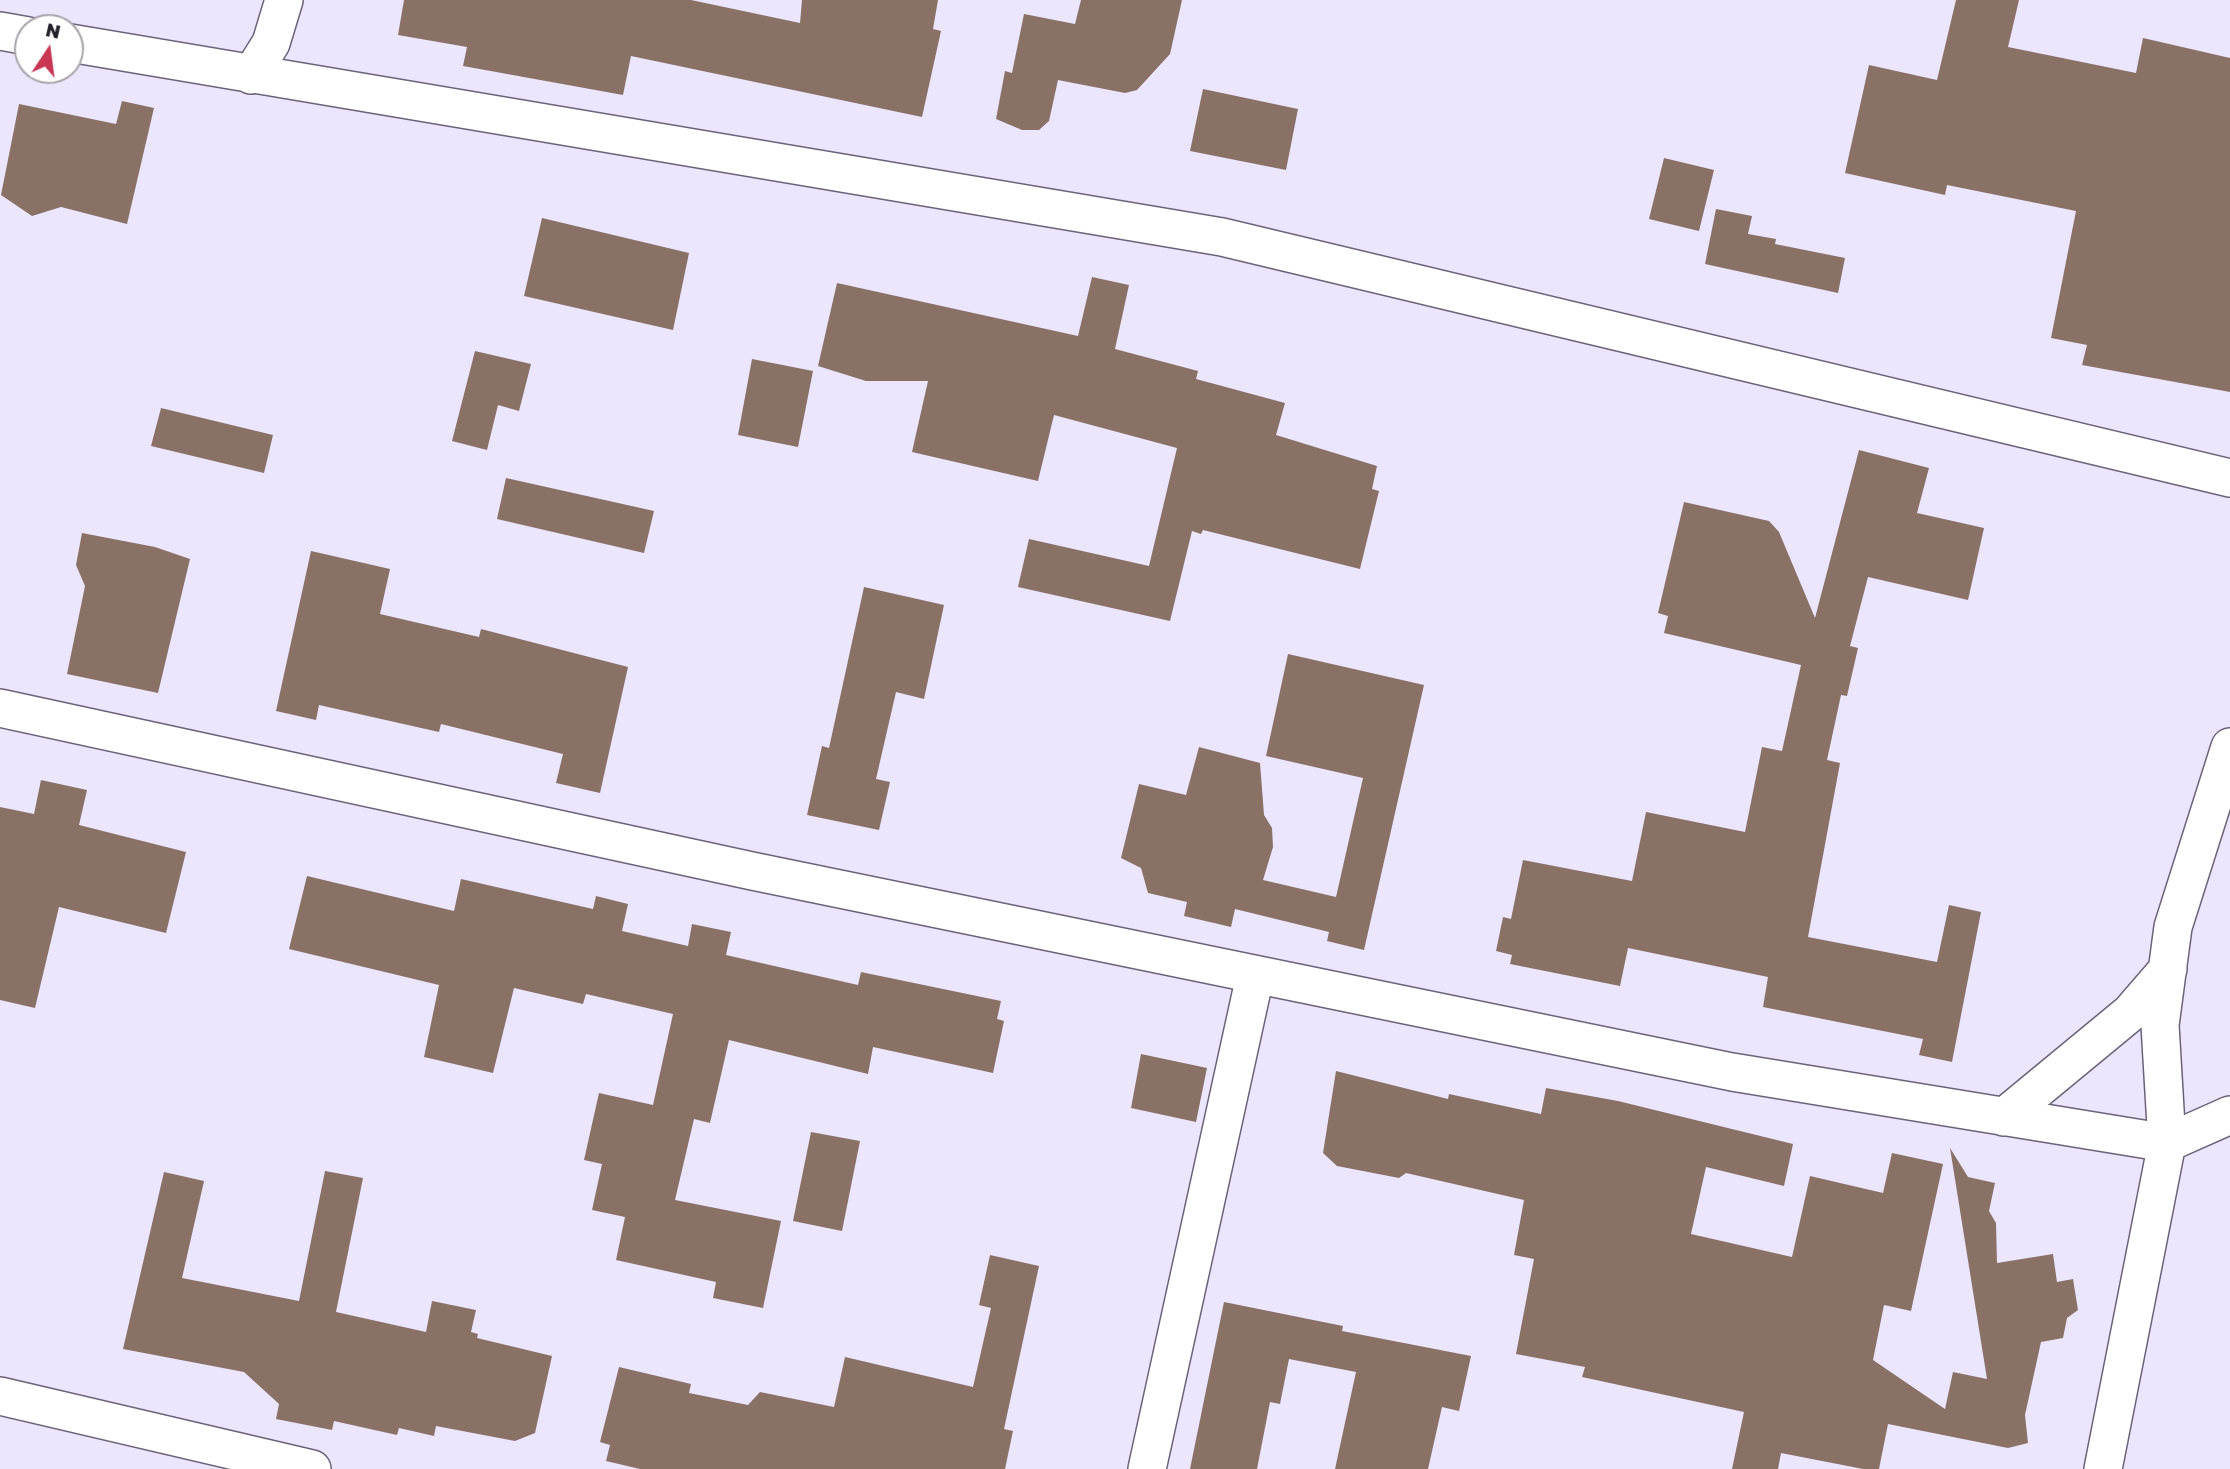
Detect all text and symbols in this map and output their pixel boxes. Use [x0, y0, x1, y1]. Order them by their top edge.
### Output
north arrow [14, 14, 84, 84]
text: N [44, 17, 63, 43]

